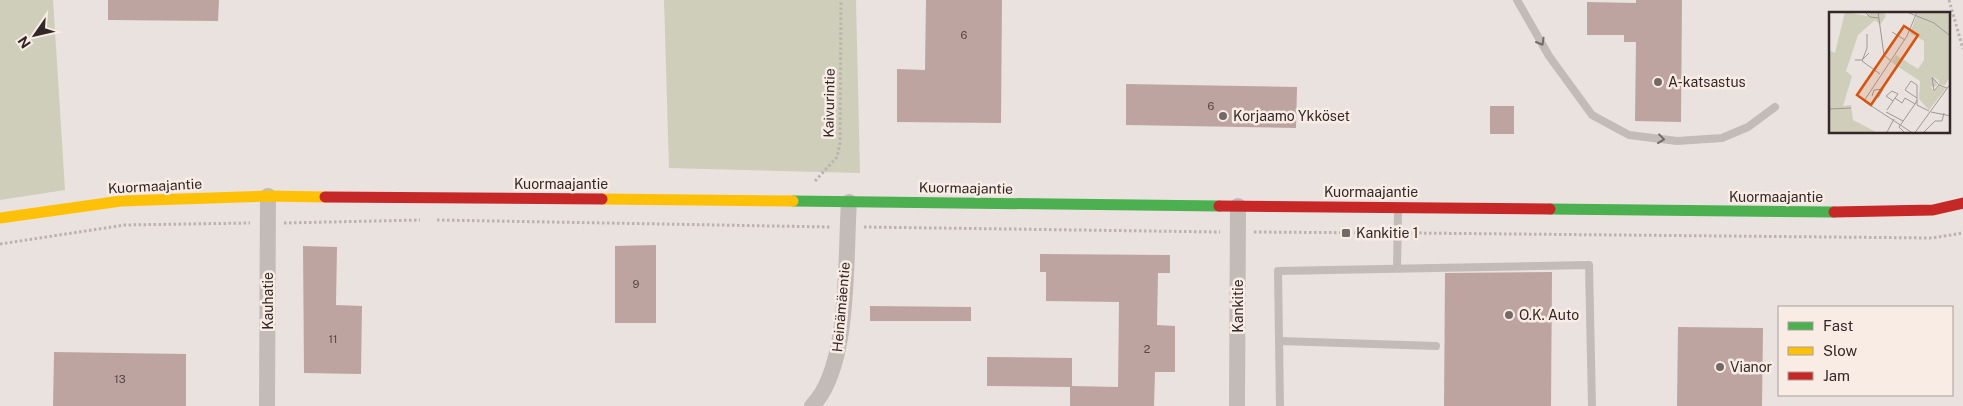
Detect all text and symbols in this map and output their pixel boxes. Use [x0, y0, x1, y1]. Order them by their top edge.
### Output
north arrow [10, 10, 60, 60]
inset map [1829, 12, 1950, 134]
house number: 6 [961, 29, 968, 41]
text: N [15, 33, 34, 51]
one-way arrow [1535, 37, 1545, 46]
street label: Kaivurintie [820, 68, 838, 138]
place label: A-katsastus [1668, 74, 1746, 90]
marker: A-katsastus [1652, 76, 1664, 88]
house number: 6 [1208, 100, 1215, 112]
place label: Korjaamo Ykköset [1233, 108, 1350, 124]
marker: Korjaamo Ykköset [1217, 110, 1229, 122]
one-way arrow [1657, 133, 1665, 144]
street label: Kuormaajantie [108, 176, 203, 196]
street label: Kuormaajantie [514, 176, 608, 192]
street label: Kuormaajantie [919, 179, 1013, 197]
street label: Kuormaajantie [1324, 184, 1418, 200]
street label: Kuormaajantie [1729, 189, 1823, 205]
place label: Kankitie 1 [1356, 225, 1418, 241]
marker: Kankitie 1 [1340, 227, 1352, 239]
street label: Heinämäentie [829, 261, 853, 353]
street label: Kauhatie [260, 272, 276, 330]
house number: 9 [633, 278, 640, 290]
street label: Kankitie [1230, 279, 1246, 333]
legend [1778, 306, 1953, 396]
place label: O.K. Auto [1519, 307, 1579, 323]
marker: O.K. Auto [1503, 309, 1515, 321]
text: Fast [1823, 317, 1853, 334]
house number: 11 [329, 333, 337, 345]
text: Slow [1823, 342, 1858, 359]
house number: 2 [1144, 343, 1151, 355]
place label: Vianor [1730, 359, 1772, 375]
marker: Vianor [1714, 361, 1726, 373]
text: Jam [1823, 367, 1850, 384]
house number: 13 [114, 373, 126, 385]

